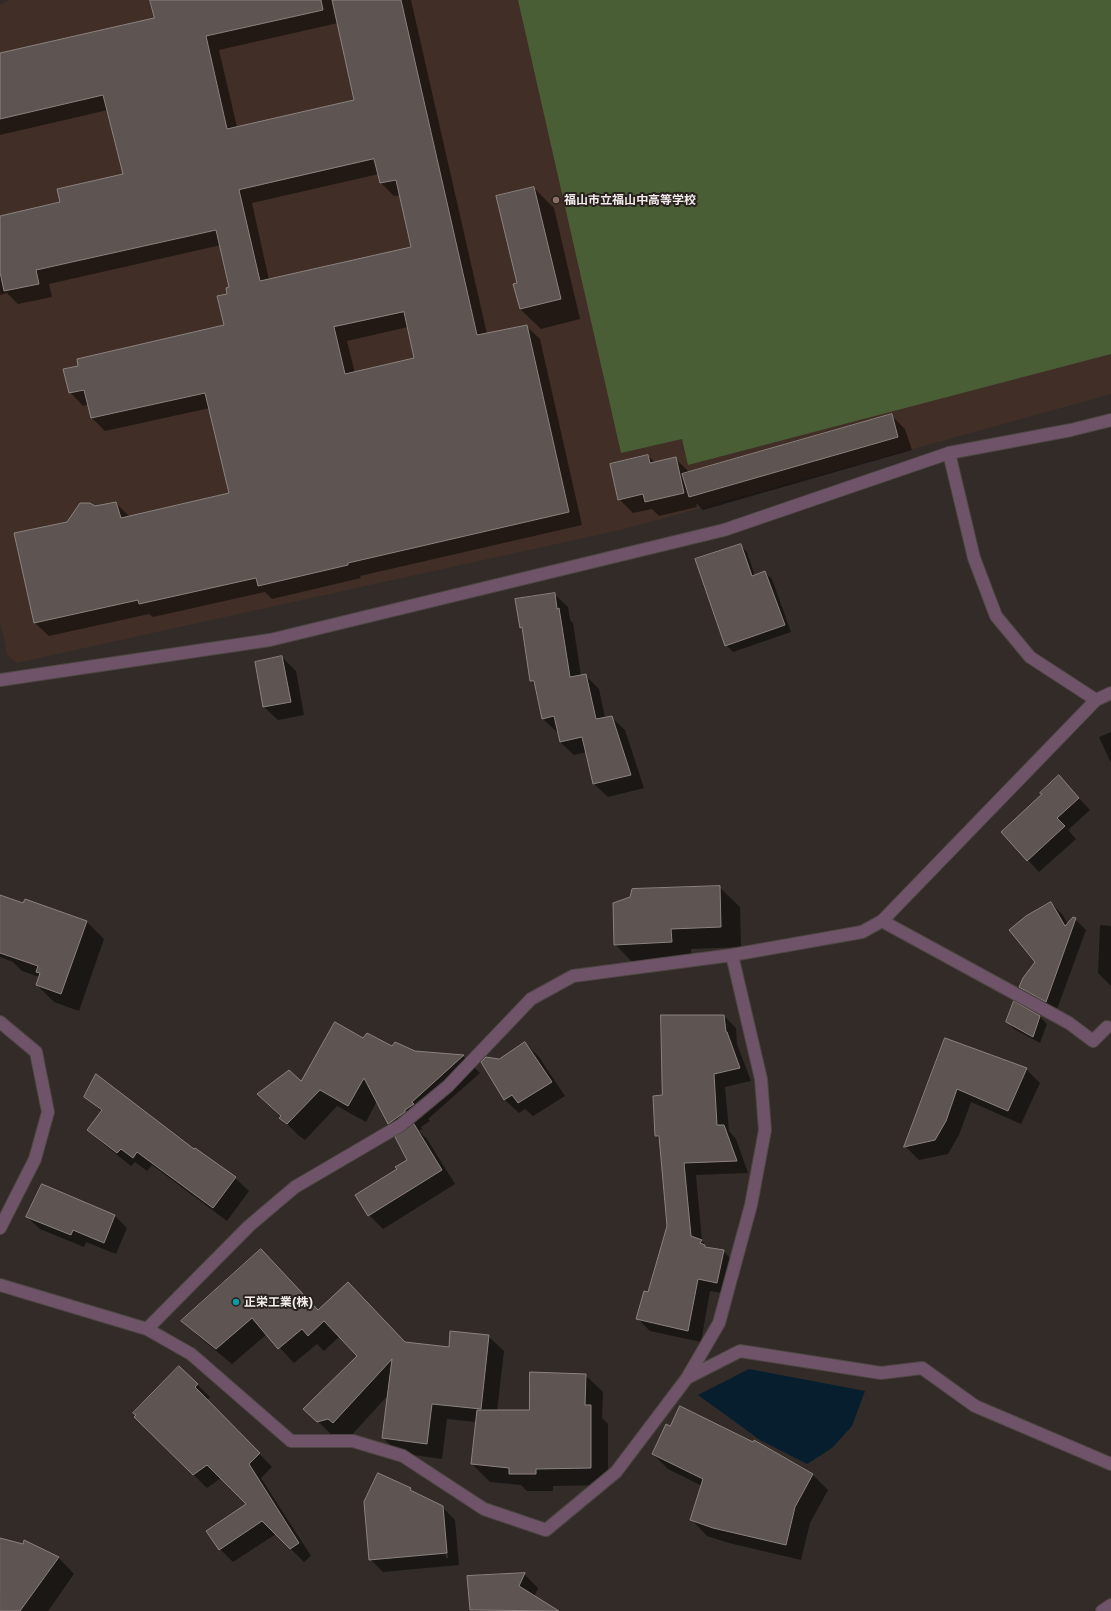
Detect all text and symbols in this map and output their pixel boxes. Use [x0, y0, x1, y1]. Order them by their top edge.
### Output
place label: 福山市立福山中高等学校 [564, 193, 696, 207]
marker: 福山市立福山中高等学校 [551, 195, 561, 205]
place label: 正栄工業(株) [244, 1295, 313, 1309]
marker: 正栄工業(株) [231, 1297, 241, 1307]

